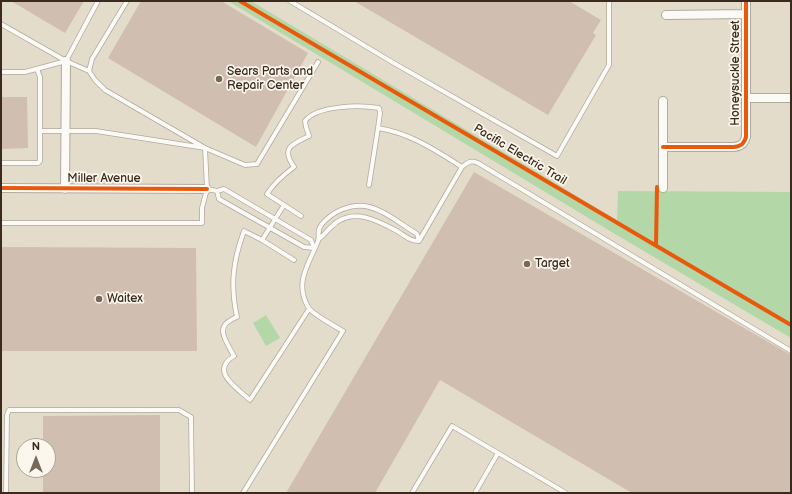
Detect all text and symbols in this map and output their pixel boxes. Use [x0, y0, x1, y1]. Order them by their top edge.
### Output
street label: Honeysuckle Street [729, 20, 743, 126]
place label: Sears Parts and Repair Center [227, 65, 313, 93]
marker: Sears Parts and Repair Center [214, 74, 224, 84]
street label: Pacific Electric Trail [471, 122, 569, 188]
street label: Miller Avenue [67, 172, 141, 186]
place label: Target [535, 257, 570, 271]
marker: Target [522, 259, 532, 269]
place label: Waitex [107, 292, 143, 306]
marker: Waitex [94, 294, 104, 304]
north arrow [16, 438, 56, 478]
text: N [32, 440, 40, 453]

